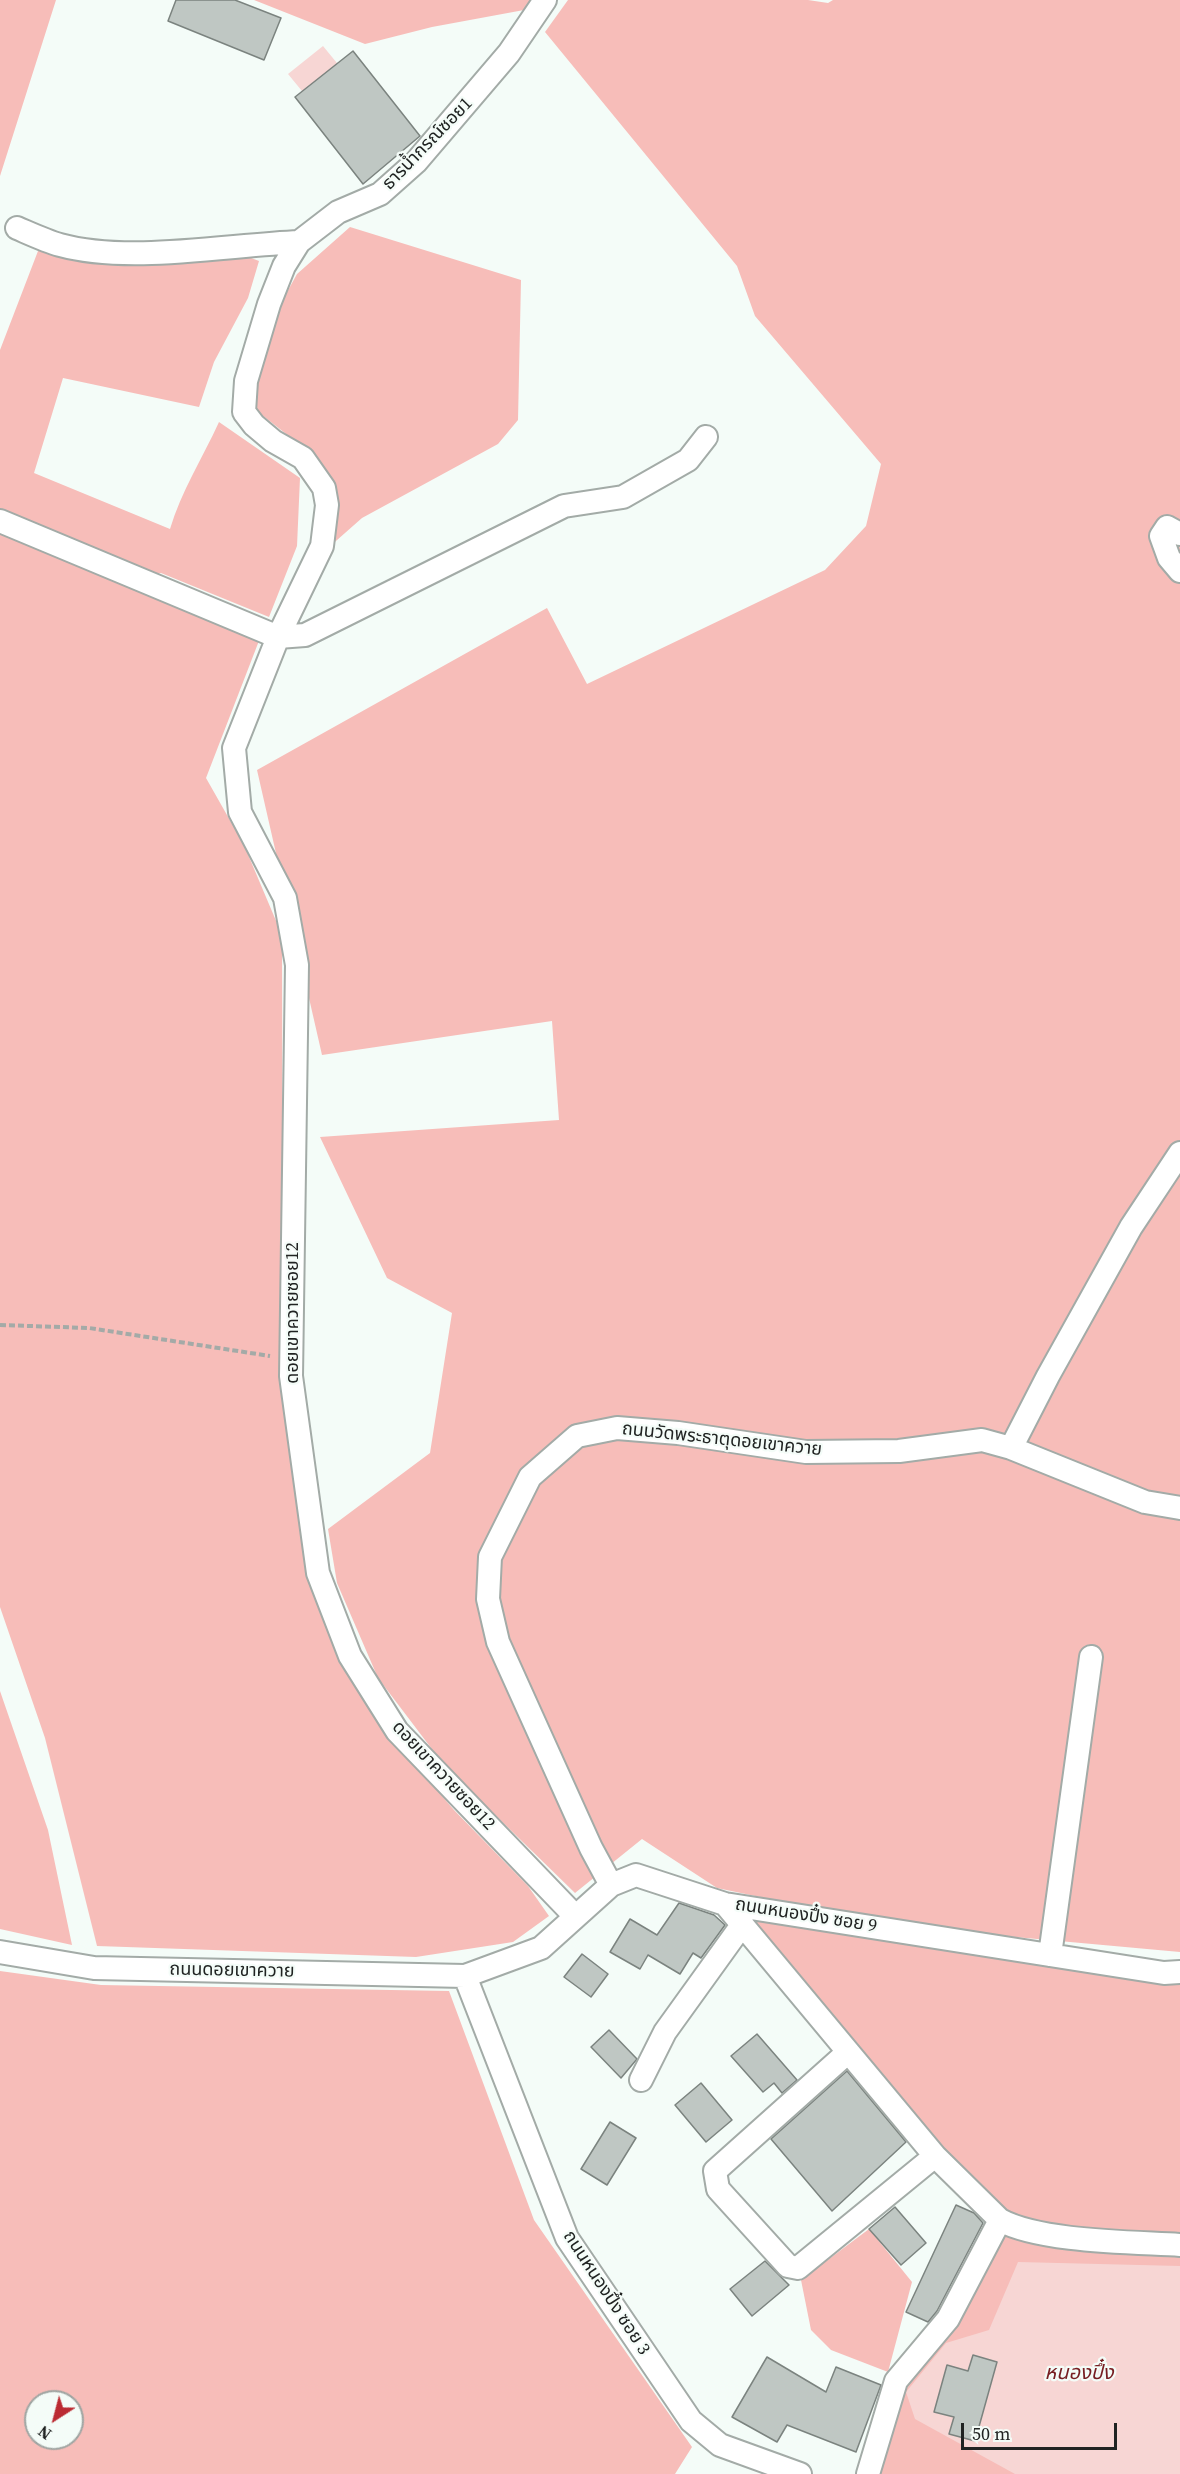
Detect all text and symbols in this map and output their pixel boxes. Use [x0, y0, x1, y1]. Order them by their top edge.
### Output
street label: ธารน้ำกรณ์ซอย1 [378, 93, 478, 195]
street label: ดอยเขาควายซอย12 [282, 1242, 304, 1384]
street label: ถนนวัดพระธาตุดอยเขาควาย [621, 1419, 823, 1461]
street label: ดอยเขาควายซอย12 [387, 1717, 499, 1835]
street label: ถนนหนองปึ๋ง ซอย 9 [733, 1894, 879, 1938]
street label: ถนนดอยเขาควาย [169, 1959, 295, 1983]
street label: ถนนหนองปึ๋ง ซอย 3 [558, 2227, 654, 2359]
water label: หนองปึ๋ง [1044, 2362, 1114, 2386]
north arrow [24, 2390, 84, 2450]
scale bar [964, 2411, 1120, 2449]
text: N [33, 2421, 56, 2445]
text: 50 m [972, 2421, 1010, 2446]

